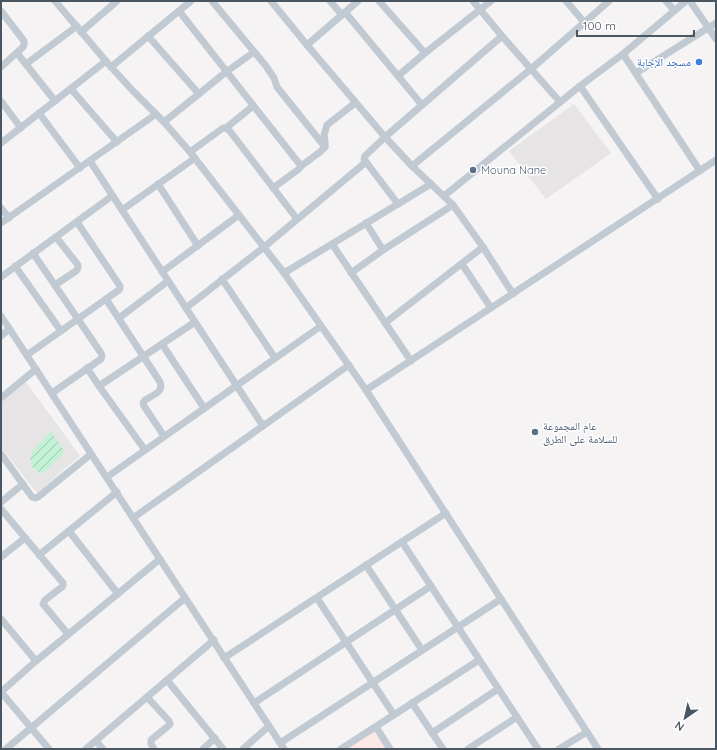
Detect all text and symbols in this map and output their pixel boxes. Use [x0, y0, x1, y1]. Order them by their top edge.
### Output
scale bar [577, 12, 694, 38]
text: 100 m [583, 18, 616, 33]
place label: مسجد الإجابة [637, 55, 691, 69]
marker: مسجد الإجابة [694, 57, 704, 67]
place label: Mouna Nane [481, 163, 546, 177]
marker: Mouna Nane [468, 165, 478, 175]
place label: عام المجموعة للسلامة على الطرق [543, 419, 617, 446]
marker: عام المجموعة للسلامة على الطرق [530, 427, 540, 437]
north arrow [665, 698, 705, 738]
text: N [672, 718, 687, 734]

